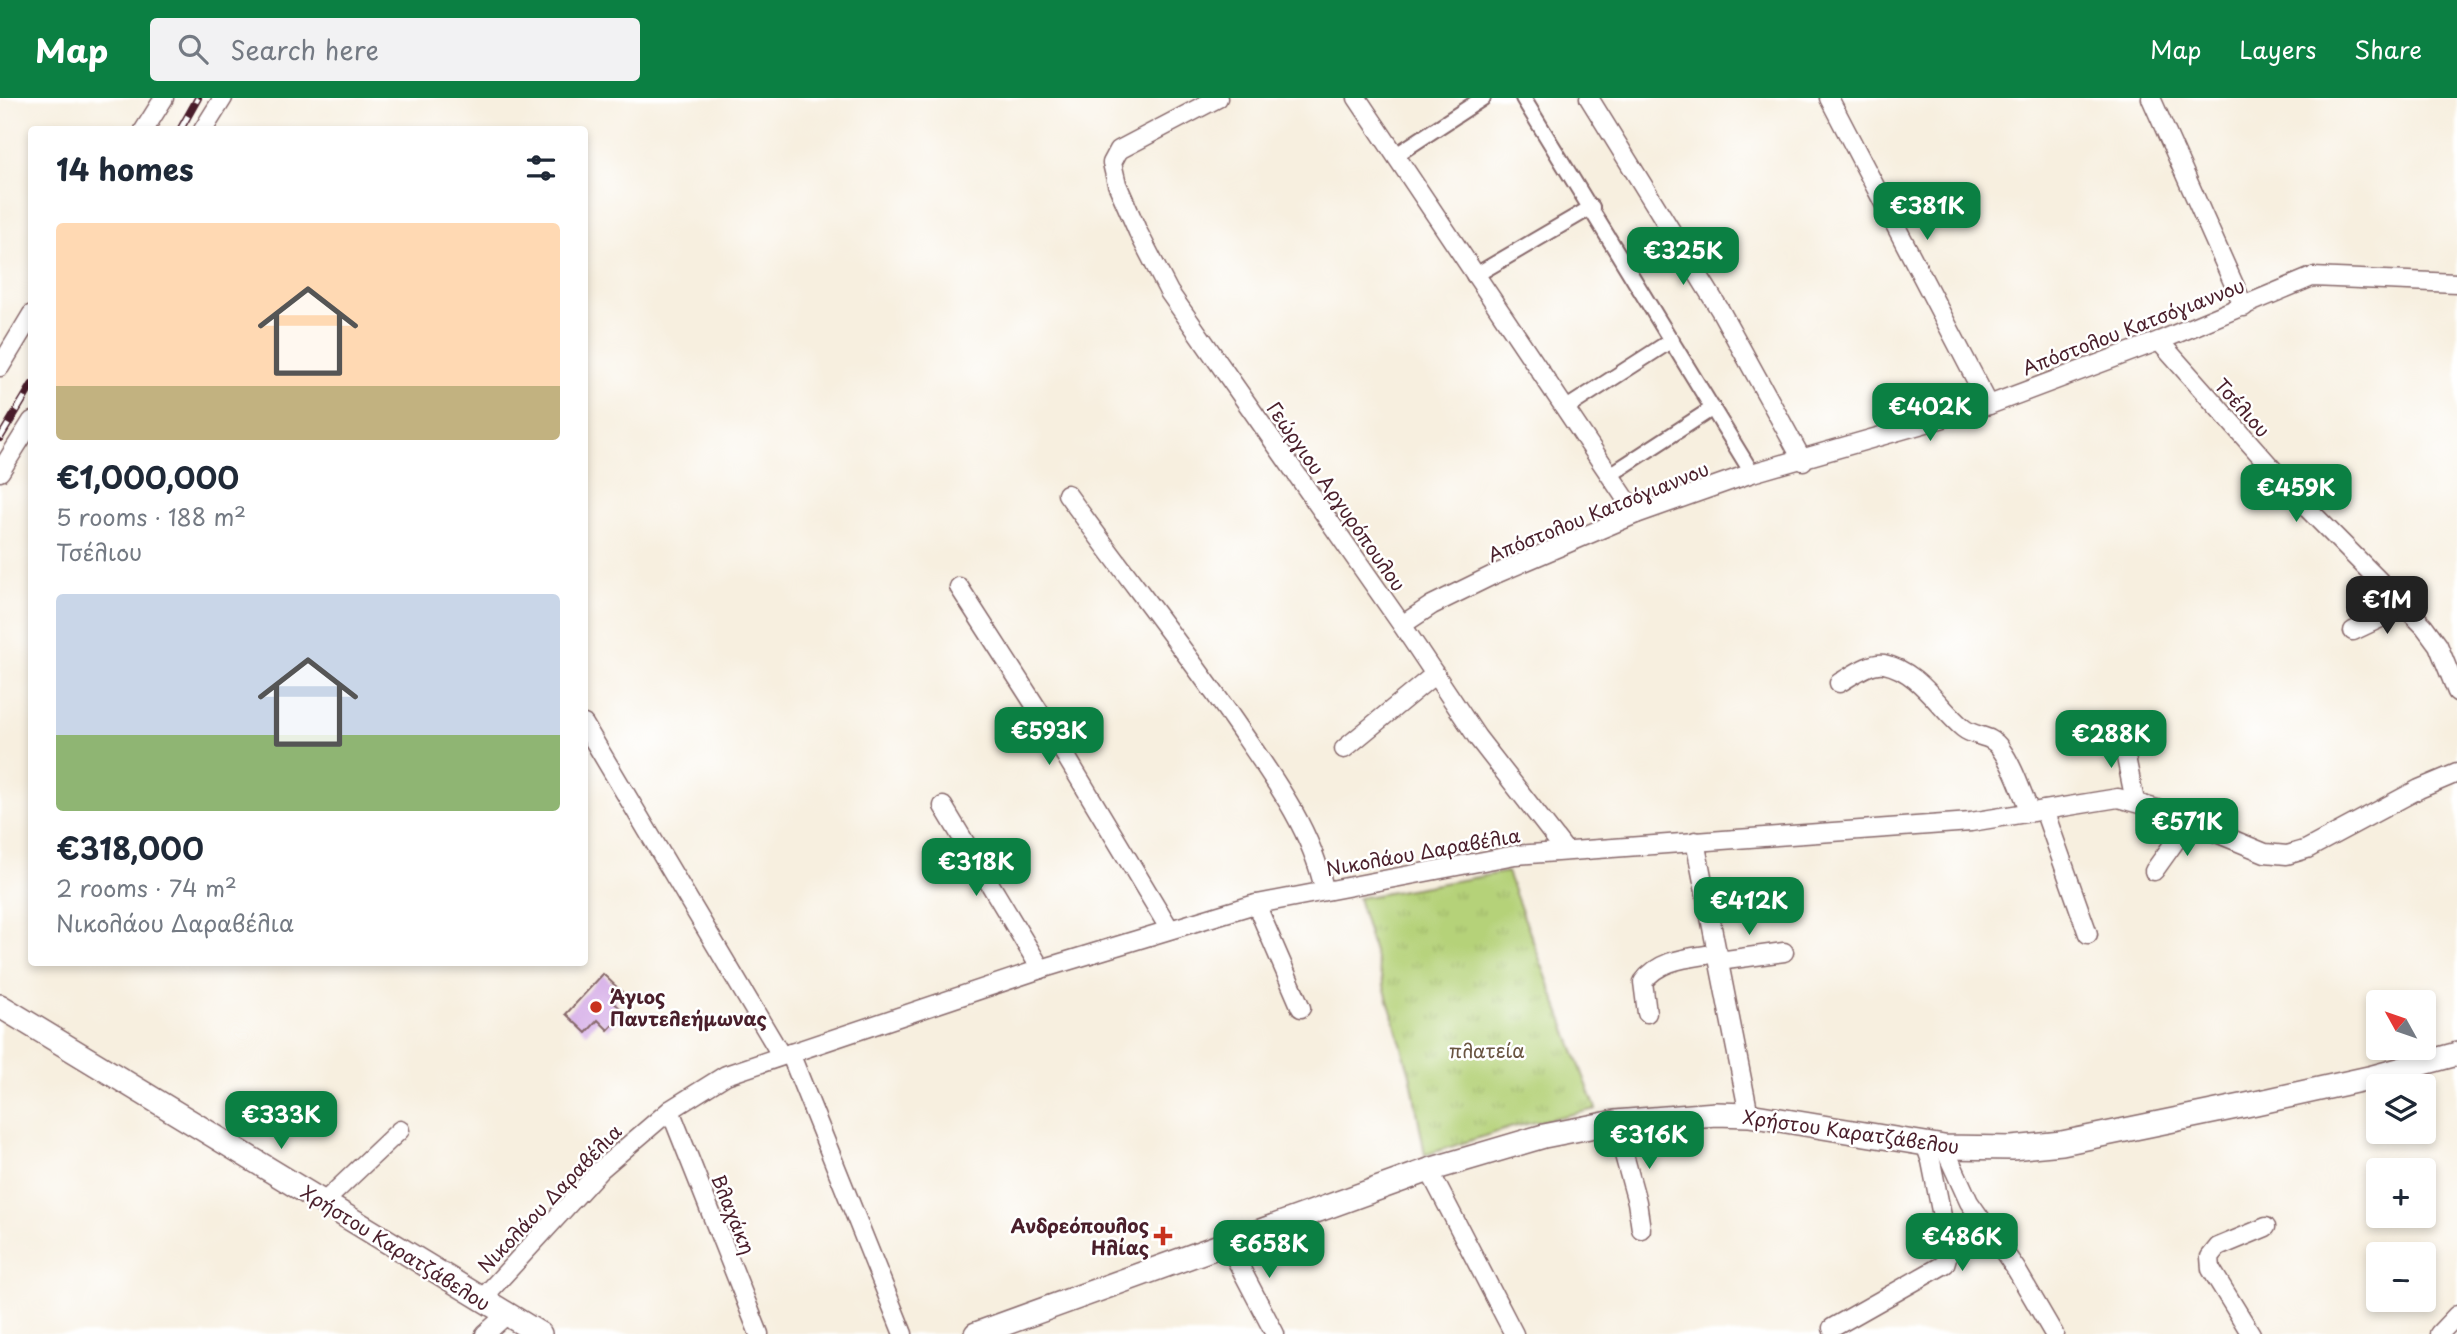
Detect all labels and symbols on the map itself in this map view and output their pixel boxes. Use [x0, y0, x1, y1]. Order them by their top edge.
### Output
pin: €381K [1878, 183, 1976, 242]
pin: €325K [1634, 228, 1732, 287]
street label: Απόστολου Κατσόγιαννου [2018, 271, 2248, 381]
street label: Τσέλιου [2209, 371, 2277, 443]
pin: €402K [1881, 384, 1979, 443]
street label: Γεώργιου Αργυρόπουλου [1261, 396, 1413, 596]
street label: Απόστολου Κατσόγιαννου [1483, 454, 1713, 568]
pin: €459K [2247, 464, 2345, 524]
pin: €1M [2353, 576, 2421, 636]
pin: €593K [1000, 708, 1098, 767]
pin: €288K [2062, 710, 2160, 770]
pin: €571K [2138, 798, 2236, 858]
street label: Νικολάου Δαραβέλια [1324, 820, 1522, 882]
pin: €318K [927, 838, 1025, 898]
pin: €412K [1700, 878, 1798, 937]
place label: Άγιος Παντελεήμωνας [610, 982, 767, 1032]
north arrow [2366, 990, 2436, 1060]
marker: Άγιος Παντελεήμωνας [588, 999, 604, 1015]
park label: πλατεία [1449, 1036, 1525, 1064]
pin: €333K [232, 1091, 330, 1151]
street label: Χρήστου Καρατζάβελου [1741, 1102, 1961, 1160]
pin: €316K [1600, 1112, 1698, 1171]
street label: Νικολάου Δαραβέλια [471, 1118, 627, 1278]
street label: Βλαχάκη [705, 1170, 763, 1258]
street label: Χρήστου Καρατζάβελου [296, 1177, 496, 1317]
place label: Ανδρεόπουλος Ηλίας [1011, 1211, 1149, 1261]
pin: €486K [1913, 1214, 2011, 1273]
pin: €658K [1220, 1220, 1318, 1280]
marker: Ανδρεόπουλος Ηλίας [1155, 1228, 1171, 1244]

